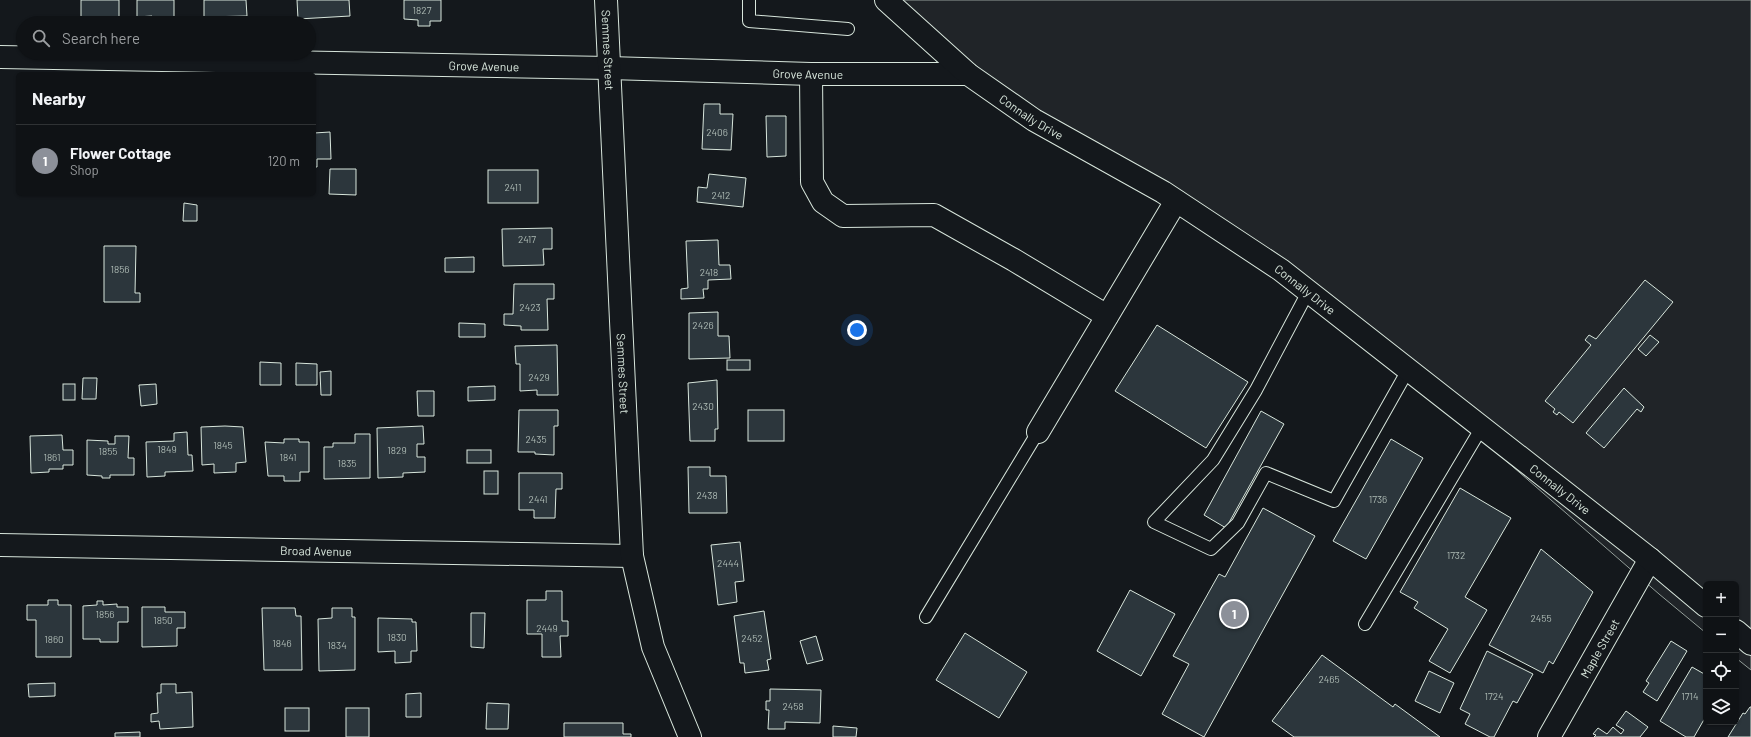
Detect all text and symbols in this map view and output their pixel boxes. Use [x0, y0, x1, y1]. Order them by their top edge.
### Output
house number: 1827 [413, 4, 432, 16]
street label: Semmes Street [599, 9, 617, 90]
search box [16, 16, 316, 60]
icon: search [30, 27, 52, 49]
text: Search here [62, 29, 140, 47]
street label: Grove Avenue [449, 58, 519, 73]
street label: Grove Avenue [772, 66, 843, 81]
text: Nearby [32, 88, 86, 108]
street label: Connally Drive [997, 91, 1066, 142]
house number: 2406 [706, 126, 728, 138]
text: Flower Cottage [70, 144, 171, 162]
text: 1 [43, 153, 47, 169]
text: 120 m [268, 153, 300, 169]
text: Shop [70, 162, 99, 178]
house number: 2411 [505, 181, 521, 193]
house number: 2412 [712, 189, 730, 201]
house number: 2417 [518, 233, 536, 245]
street label: Connally Drive [1272, 261, 1338, 317]
house number: 1856 [111, 263, 130, 275]
house number: 2418 [700, 266, 718, 278]
house number: 2423 [519, 301, 541, 313]
house number: 2426 [692, 319, 714, 331]
your location [847, 320, 867, 340]
street label: Semmes Street [615, 333, 632, 414]
house number: 2429 [528, 371, 550, 383]
house number: 2430 [692, 400, 714, 412]
house number: 2435 [525, 433, 547, 445]
house number: 1845 [213, 439, 233, 451]
house number: 1849 [157, 443, 177, 455]
house number: 1829 [387, 444, 407, 456]
house number: 1855 [99, 445, 118, 457]
house number: 1861 [43, 451, 61, 463]
house number: 1841 [280, 451, 296, 463]
house number: 1835 [338, 457, 357, 469]
street label: Connally Drive [1527, 461, 1594, 517]
house number: 2438 [696, 489, 718, 501]
house number: 2441 [529, 493, 547, 505]
house number: 1736 [1369, 493, 1387, 505]
street label: Broad Avenue [280, 543, 352, 558]
house number: 1732 [1447, 549, 1465, 561]
house number: 2444 [717, 557, 739, 569]
map controls [1703, 581, 1739, 725]
button: + [1703, 581, 1739, 617]
pin: 1 [1221, 599, 1247, 629]
house number: 1856 [96, 608, 115, 620]
house number: 2455 [1530, 612, 1552, 624]
house number: 1850 [153, 614, 173, 626]
street label: Maple Street [1577, 616, 1622, 680]
button: − [1703, 617, 1739, 653]
house number: 2449 [536, 622, 558, 634]
house number: 1830 [387, 631, 407, 643]
house number: 2452 [741, 632, 763, 644]
house number: 1860 [44, 633, 64, 645]
house number: 1846 [272, 637, 292, 649]
house number: 1834 [327, 639, 347, 651]
button: locate [1703, 653, 1739, 689]
house number: 2465 [1318, 673, 1340, 685]
button: layers [1703, 689, 1739, 725]
house number: 1724 [1484, 690, 1504, 702]
house number: 1714 [1681, 690, 1699, 702]
house number: 2458 [782, 700, 804, 712]

